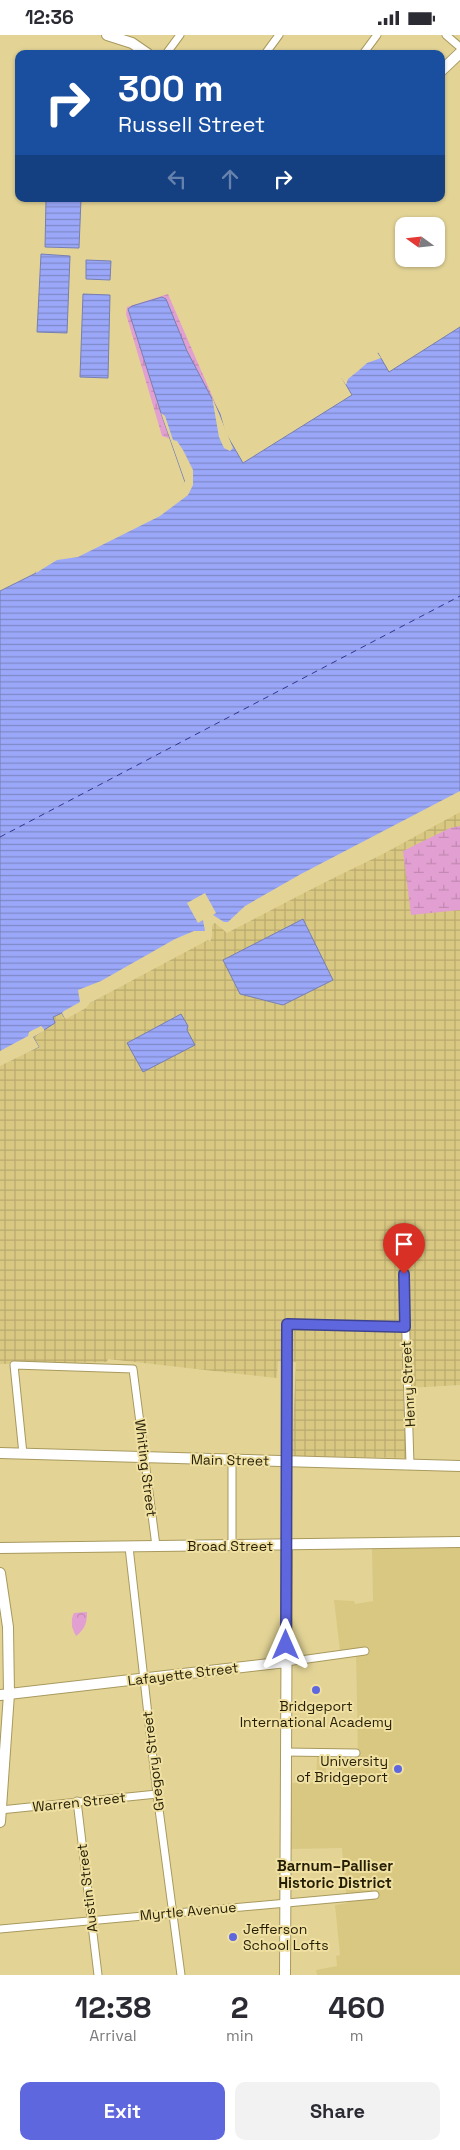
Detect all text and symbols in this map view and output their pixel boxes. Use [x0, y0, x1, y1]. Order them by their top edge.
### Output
text: 12:36 [25, 5, 74, 30]
text: 300 m [118, 67, 223, 111]
icon: right [35, 70, 100, 135]
text: Russell Street [118, 110, 265, 138]
icon: left [163, 165, 191, 193]
icon: ahead [216, 165, 244, 193]
icon: right [269, 165, 297, 193]
north arrow [395, 217, 445, 267]
map controls [395, 217, 445, 267]
pin [383, 1223, 425, 1274]
icon: arrive [390, 1230, 418, 1258]
street label: Henry Street [397, 1340, 419, 1428]
street label: Whiting Street [131, 1418, 161, 1518]
street label: Main Street [191, 1450, 269, 1470]
street label: Broad Street [187, 1537, 273, 1555]
position arrow [259, 1618, 311, 1670]
street label: Lafayette Street [126, 1658, 240, 1690]
marker: Bridgeport International Academy [310, 1684, 322, 1696]
place label: Bridgeport International Academy [240, 1697, 392, 1731]
street label: Gregory Street [138, 1710, 168, 1812]
place label: University of Bridgeport [296, 1752, 388, 1786]
marker: University of Bridgeport [392, 1763, 404, 1775]
street label: Warren Street [31, 1788, 127, 1816]
street label: Austin Street [73, 1843, 101, 1933]
district label: Barnum–Palliser Historic District [277, 1856, 393, 1892]
street label: Myrtle Avenue [139, 1898, 237, 1924]
place label: Jefferson School Lofts [243, 1920, 329, 1954]
marker: Jefferson School Lofts [227, 1931, 239, 1943]
text: 12:38 [75, 1988, 151, 2027]
text: 2 [231, 1988, 249, 2027]
text: 460 [328, 1988, 385, 2027]
text: Arrival [89, 2025, 137, 2046]
text: min [226, 2025, 254, 2046]
text: m [350, 2025, 364, 2046]
button: Exit [20, 2082, 225, 2140]
button: Share [235, 2082, 440, 2140]

